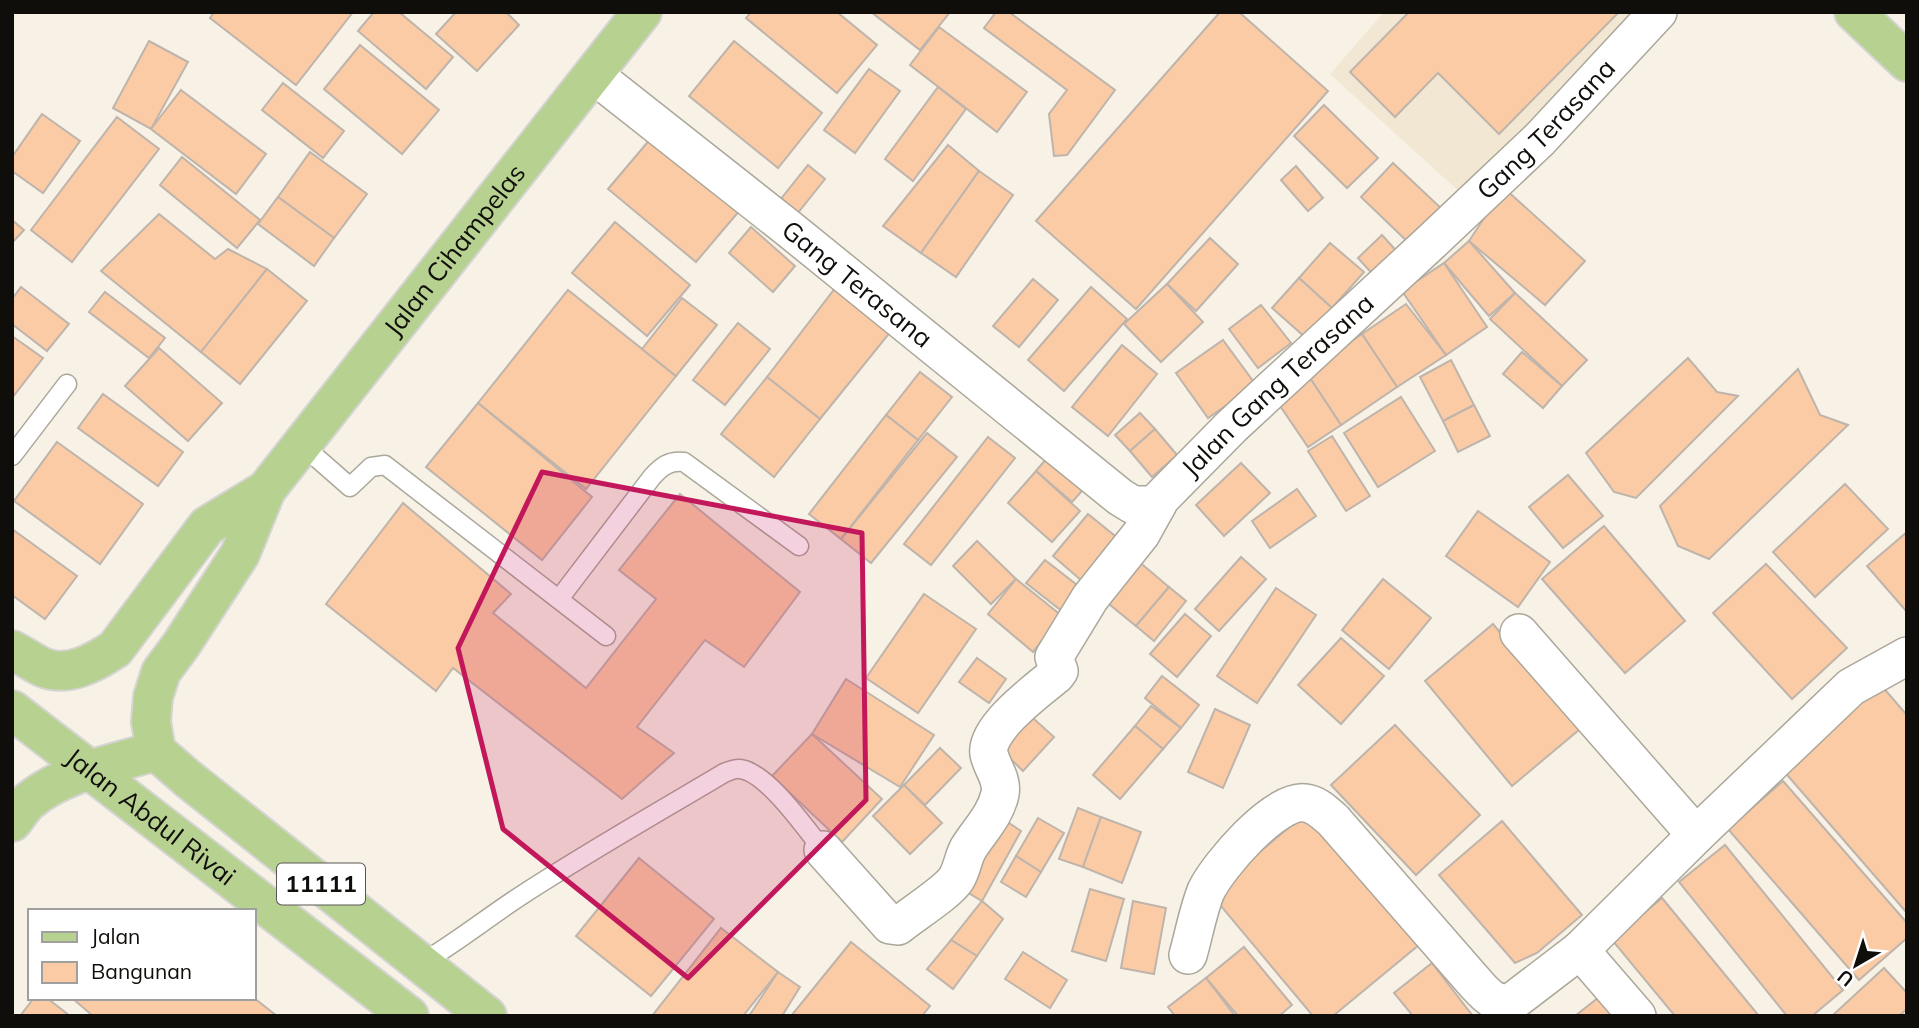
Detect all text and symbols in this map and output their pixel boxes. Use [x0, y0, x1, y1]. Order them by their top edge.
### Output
street label: Gang Terasana [1469, 52, 1622, 206]
street label: Jalan Cihampelas [376, 157, 532, 343]
street label: Gang Terasana [775, 213, 939, 354]
street label: Jalan Gang Terasana [1174, 286, 1380, 484]
street label: Jalan Abdul Rivai [59, 741, 243, 892]
road number: 11111 [277, 864, 365, 904]
legend [28, 909, 256, 1000]
text: Jalan [91, 923, 140, 949]
north arrow [1821, 930, 1891, 1000]
text: Bangunan [91, 958, 192, 984]
text: U [1832, 964, 1858, 992]

